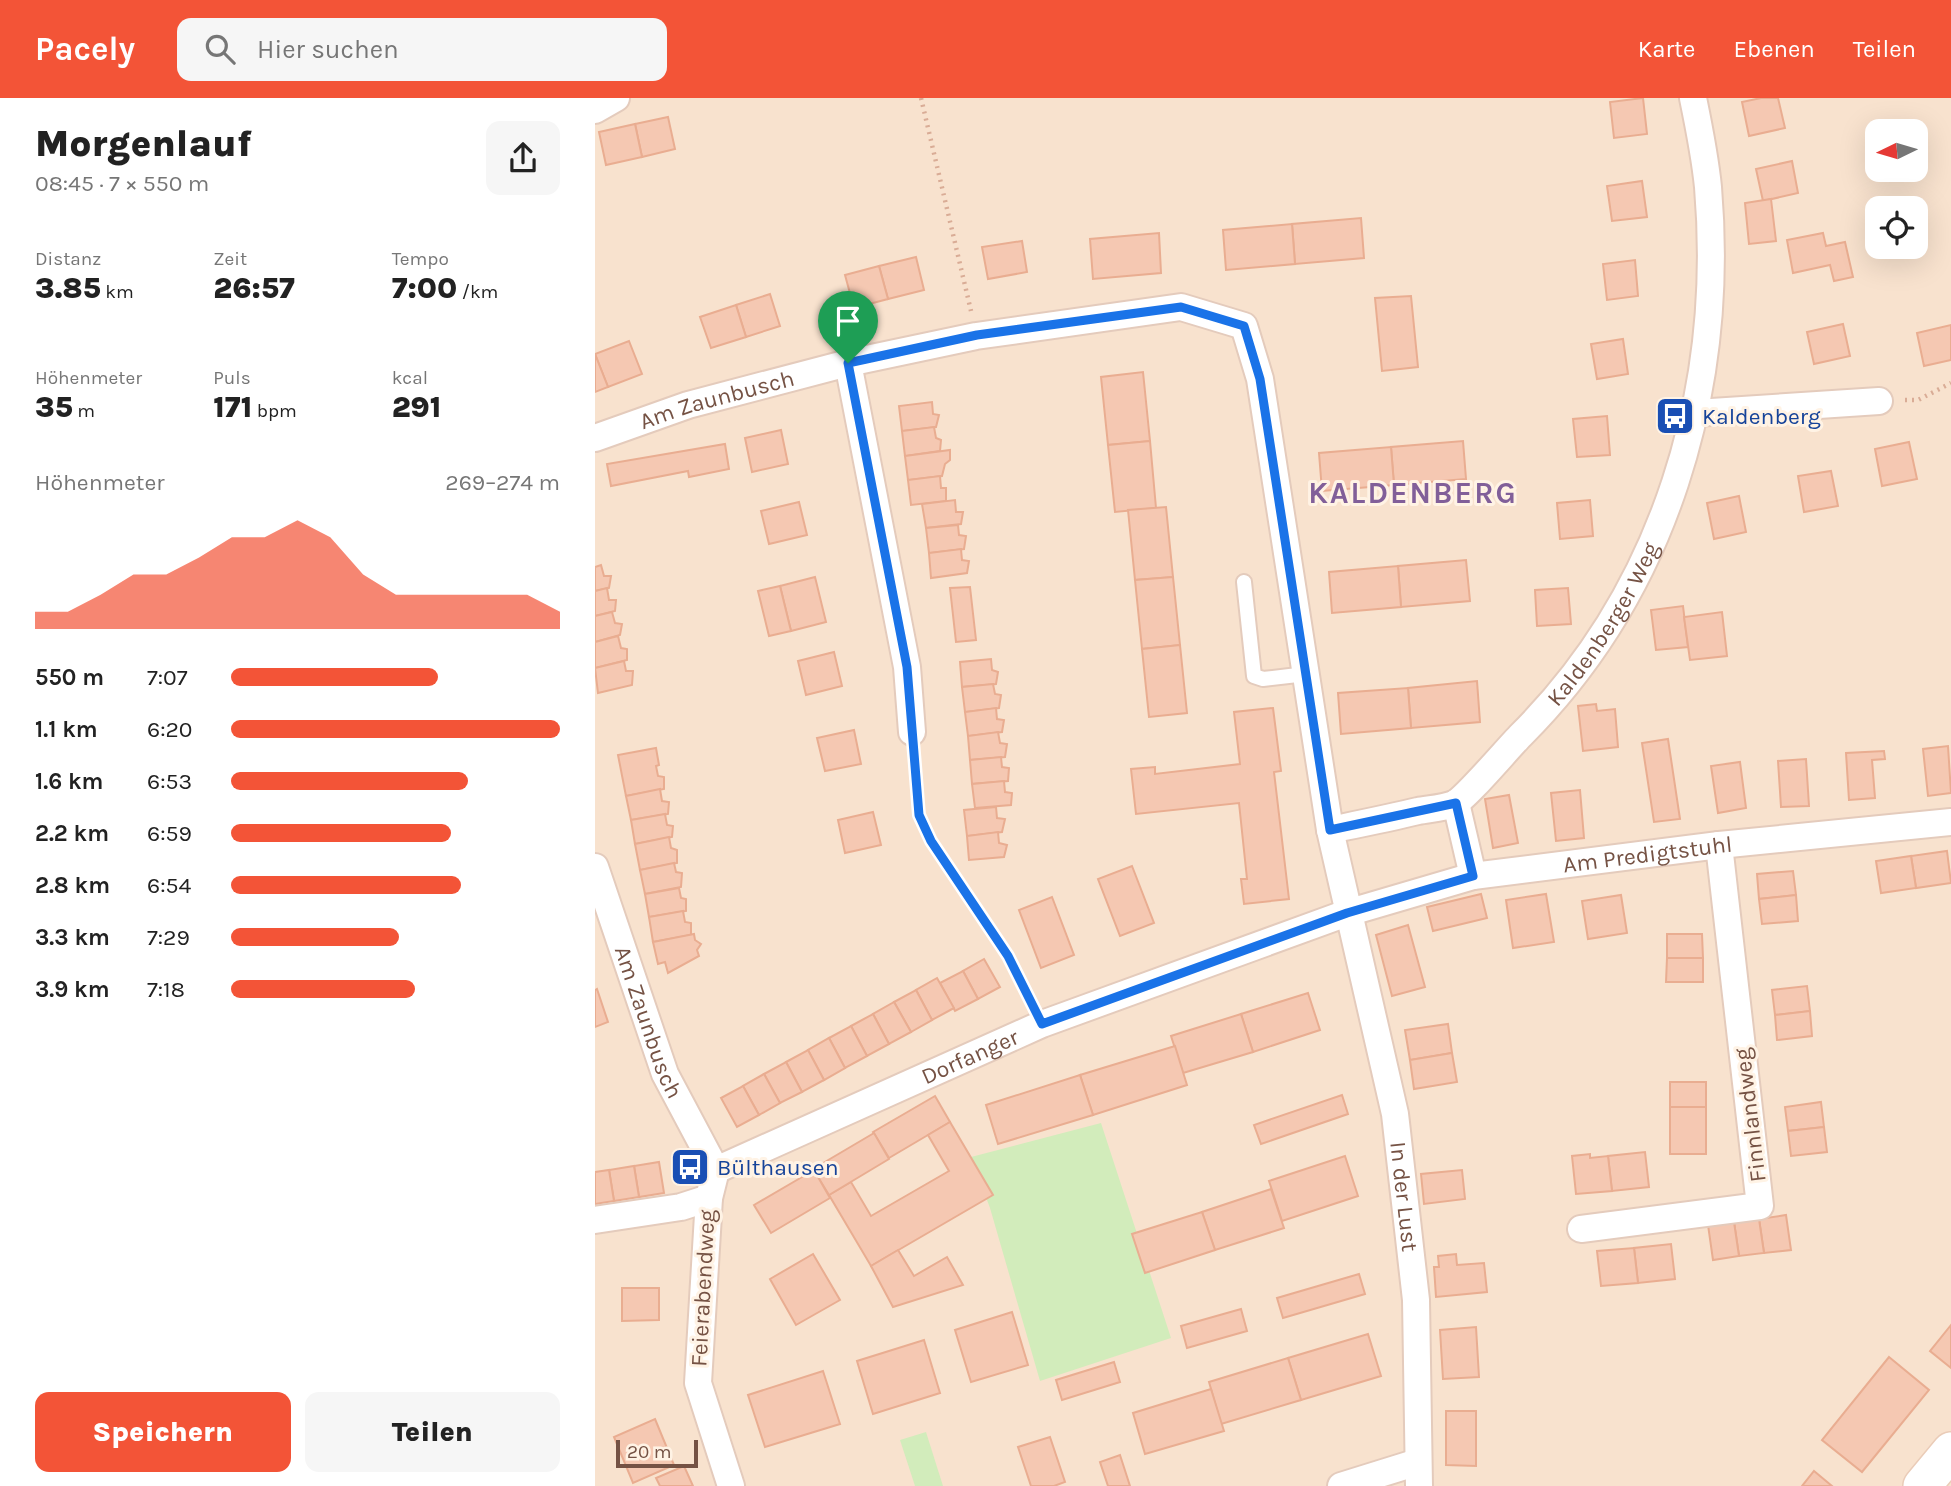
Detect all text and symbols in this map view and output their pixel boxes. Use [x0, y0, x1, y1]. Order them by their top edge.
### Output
search box [177, 18, 667, 81]
text: Pacely [35, 30, 135, 68]
icon: search [201, 30, 239, 68]
text: Hier suchen [257, 34, 399, 65]
text: Karte [1638, 35, 1695, 63]
text: Ebenen [1733, 35, 1815, 63]
text: Teilen [1853, 35, 1916, 63]
north arrow [1865, 119, 1929, 182]
map controls [1865, 119, 1928, 259]
text: Morgenlauf [35, 121, 252, 166]
button: share [486, 121, 560, 195]
text: 08:45 · 7 × 550 m [35, 170, 209, 197]
button: locate [1865, 196, 1928, 259]
text: Distanz [35, 248, 101, 270]
text: Zeit [213, 248, 247, 270]
text: Tempo [392, 248, 449, 270]
text: 3.85 [35, 270, 101, 306]
text: 26:57 [213, 270, 295, 306]
text: 7:00 [392, 270, 457, 306]
text: km [101, 281, 134, 303]
text: /km [457, 281, 498, 303]
pin [818, 291, 878, 363]
icon: arrive [829, 302, 867, 340]
street label: Am Zaunbusch [636, 364, 797, 435]
text: Höhenmeter [35, 367, 142, 389]
text: Puls [213, 367, 251, 389]
text: kcal [392, 367, 428, 389]
text: 35 [35, 389, 73, 425]
text: 171 [213, 389, 252, 425]
text: 291 [392, 389, 441, 425]
bus stop icon: Kaldenberg [1654, 395, 1696, 437]
text: m [73, 400, 95, 422]
text: bpm [252, 400, 297, 422]
place label: Kaldenberg [1702, 403, 1821, 430]
text: Höhenmeter [35, 469, 165, 496]
text: 269–274 m [445, 469, 560, 496]
district label: KALDENBERG [1308, 475, 1518, 511]
street label: Kaldenberger Weg [1541, 538, 1664, 711]
text: 550 m [35, 664, 104, 691]
text: 7:07 [147, 664, 188, 691]
text: 1.1 km [35, 716, 98, 743]
text: 6:20 [147, 716, 192, 743]
text: 1.6 km [35, 768, 103, 795]
text: 6:53 [147, 768, 192, 795]
text: 2.2 km [35, 820, 109, 847]
text: 6:59 [147, 820, 192, 847]
street label: Am Predigtstuhl [1561, 830, 1733, 878]
text: 2.8 km [35, 872, 110, 899]
text: 6:54 [147, 872, 191, 899]
text: 3.3 km [35, 924, 110, 951]
text: 7:29 [147, 924, 190, 951]
street label: Am Zaunbusch [609, 942, 689, 1103]
text: 3.9 km [35, 976, 110, 1003]
text: 7:18 [147, 976, 185, 1003]
street label: Dorfanger [917, 1023, 1023, 1090]
street label: Finnlandweg [1728, 1046, 1772, 1184]
street label: In der Lust [1385, 1140, 1424, 1253]
bus stop icon: Bülthausen [669, 1146, 711, 1188]
place label: Bülthausen [717, 1154, 839, 1181]
street label: Feierabendweg [685, 1209, 721, 1367]
button: Speichern [35, 1392, 291, 1472]
button: Teilen [305, 1392, 560, 1472]
scale bar [616, 1437, 698, 1469]
text: 20 m [627, 1441, 672, 1463]

